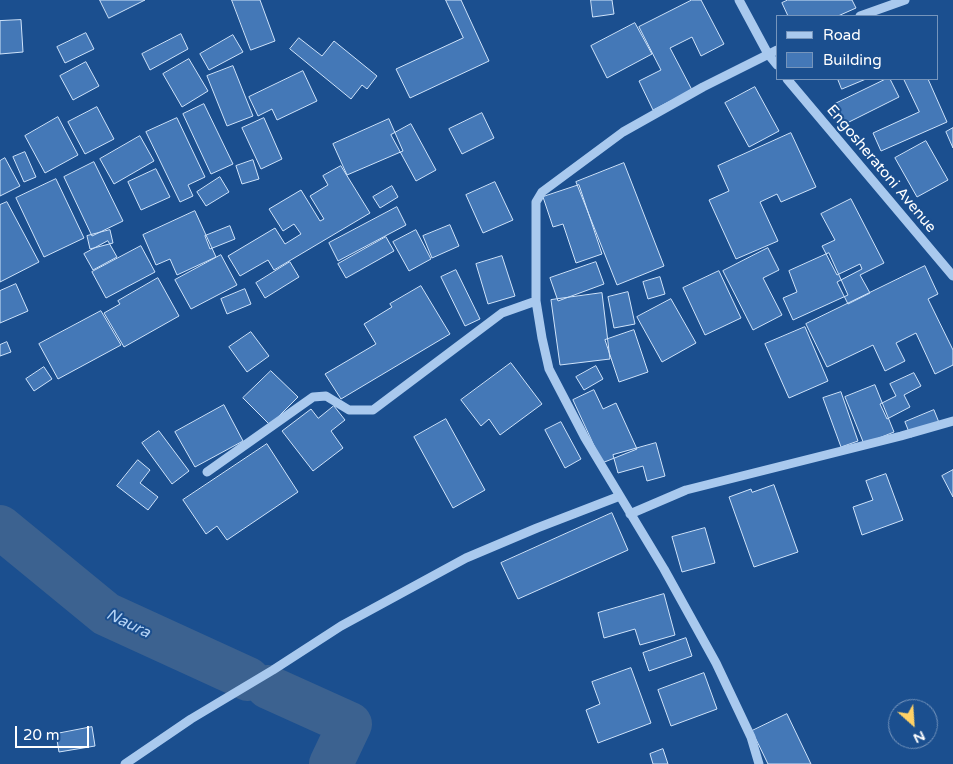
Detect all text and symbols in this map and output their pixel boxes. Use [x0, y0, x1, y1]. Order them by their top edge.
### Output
legend [776, 15, 938, 80]
text: Road [823, 26, 861, 44]
text: Building [823, 51, 882, 69]
street label: Engosheratoni Avenue [822, 101, 940, 237]
water label: Naura [103, 605, 153, 643]
north arrow [888, 699, 938, 749]
scale bar [18, 716, 91, 748]
text: 20 m [23, 726, 60, 744]
text: N [911, 727, 928, 747]

